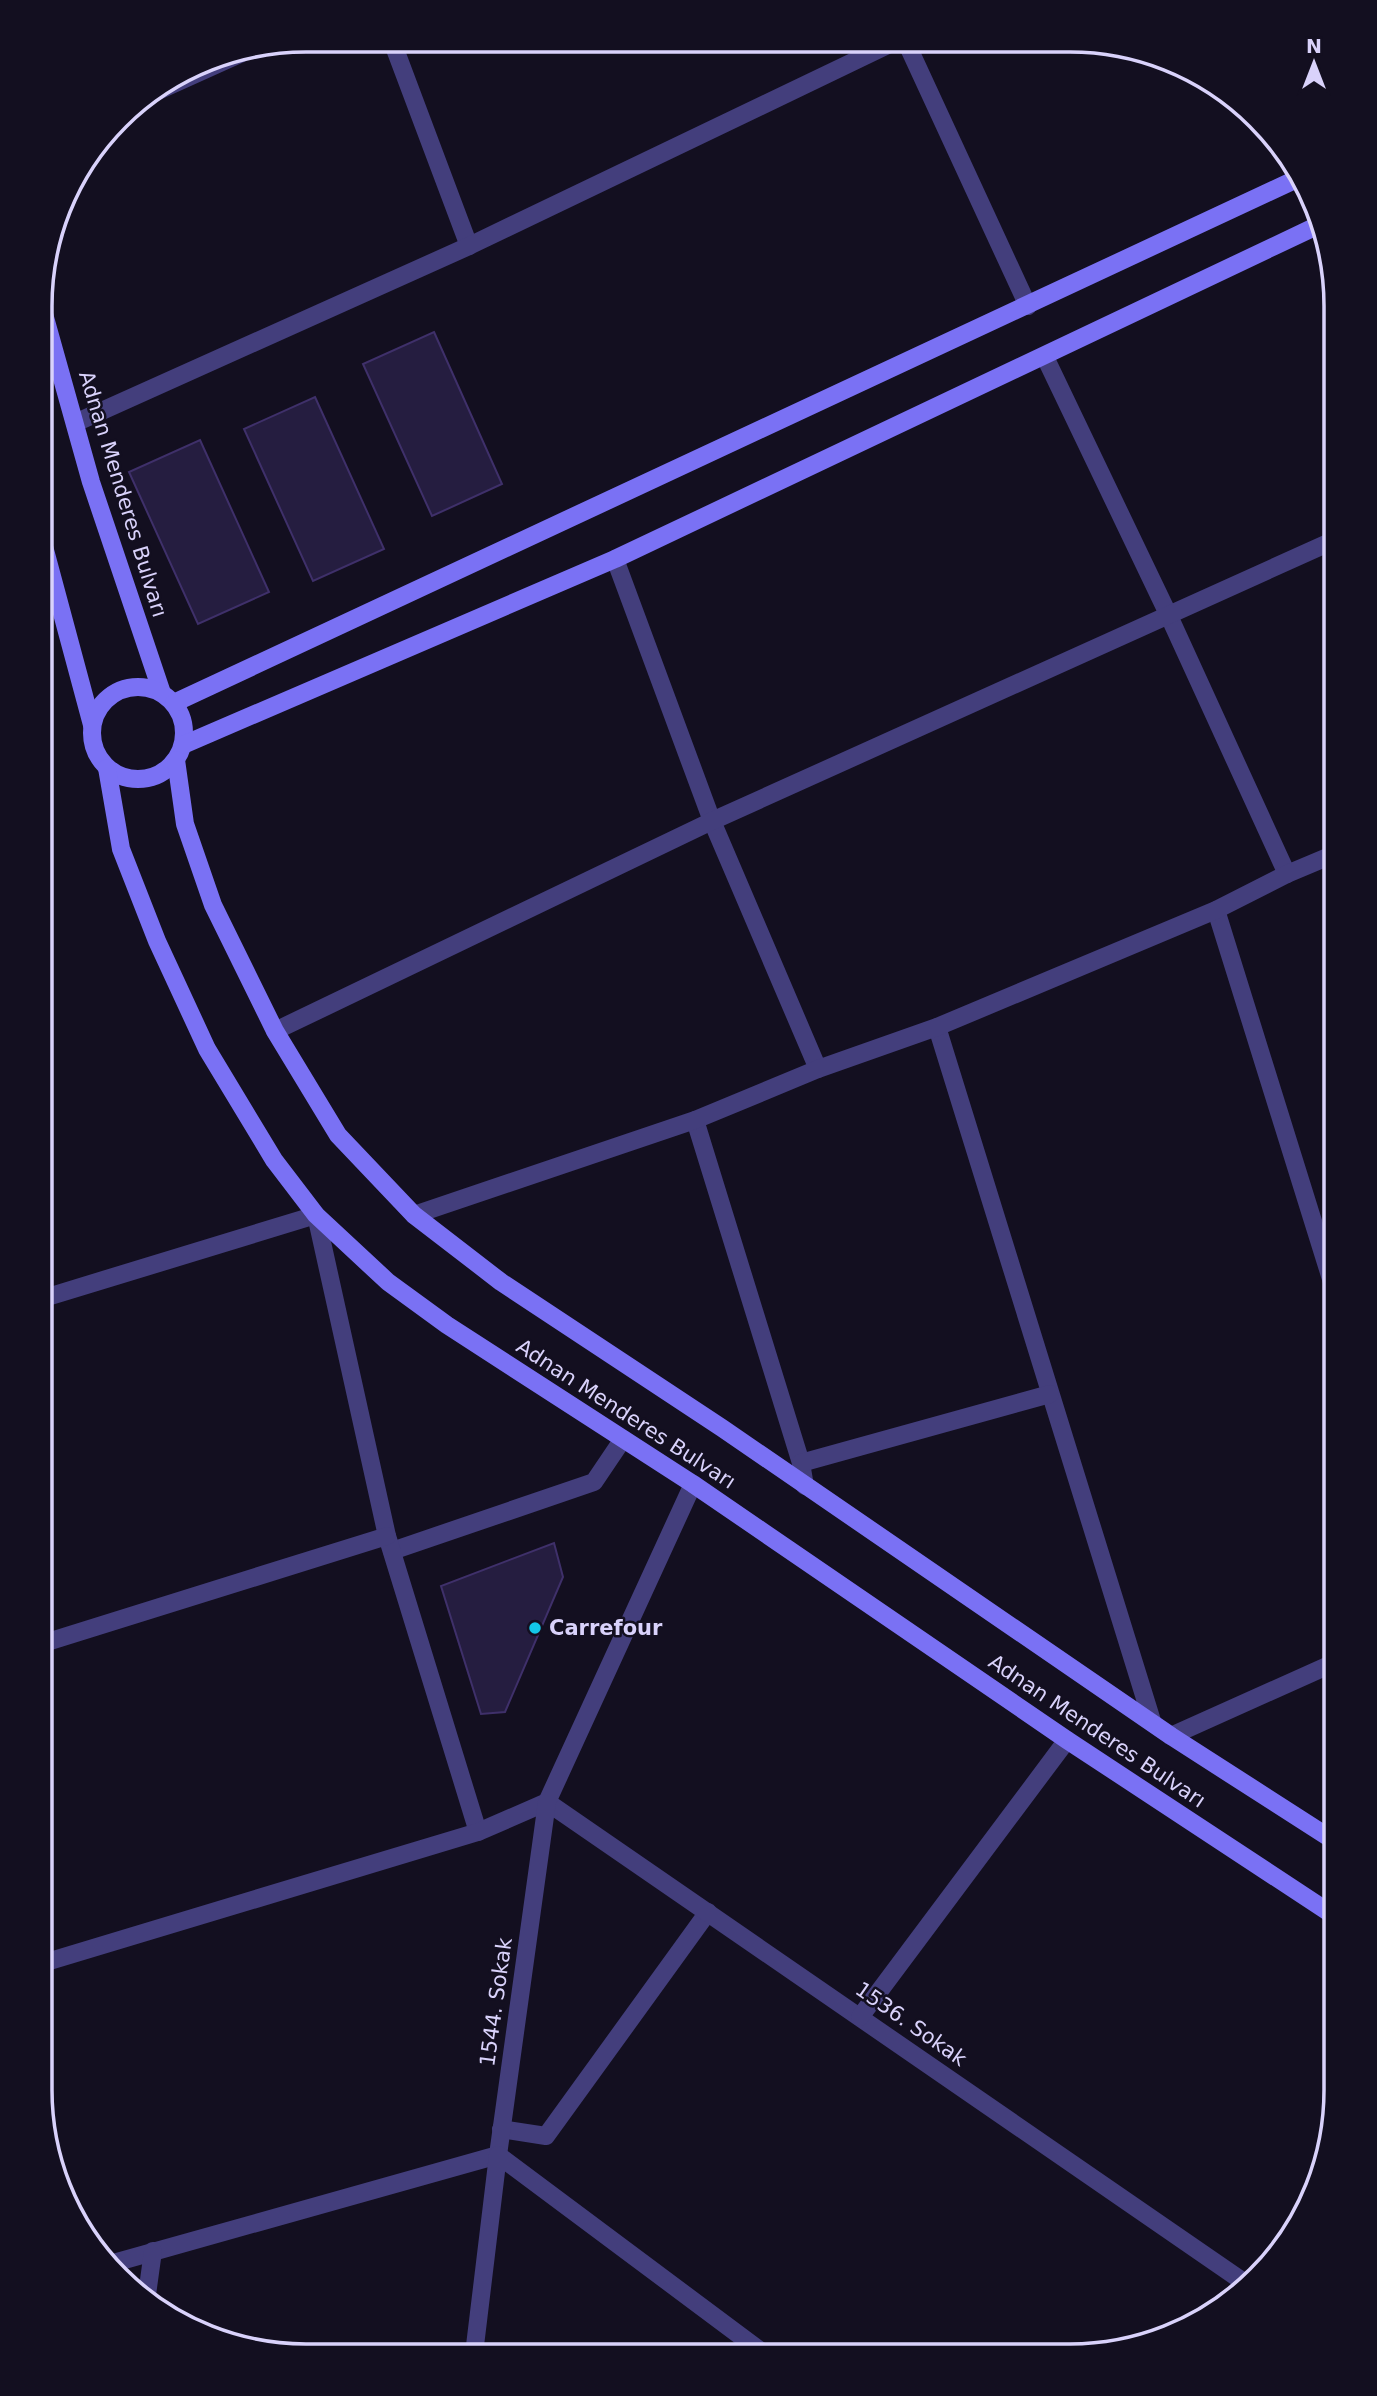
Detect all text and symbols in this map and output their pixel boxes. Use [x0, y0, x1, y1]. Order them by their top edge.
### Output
north arrow [1279, 28, 1349, 98]
text: N [1306, 35, 1322, 57]
street label: Adnan Menderes Bulvarı [74, 368, 172, 620]
street label: Adnan Menderes Bulvarı [512, 1334, 740, 1494]
place label: Carrefour [549, 1616, 663, 1640]
marker: Carrefour [527, 1620, 543, 1636]
street label: Adnan Menderes Bulvarı [984, 1649, 1210, 1813]
street label: 1544. Sokak [475, 1935, 517, 2068]
street label: 1536. Sokak [851, 1977, 972, 2072]

